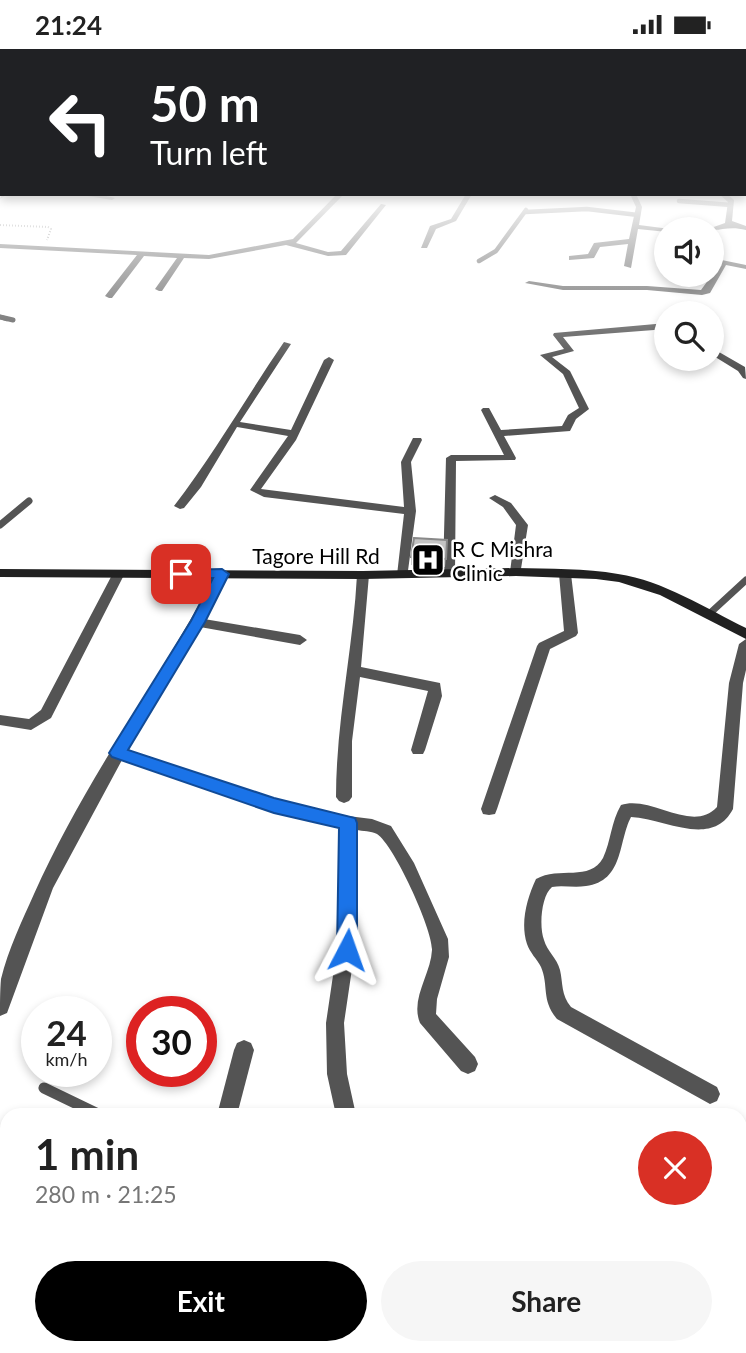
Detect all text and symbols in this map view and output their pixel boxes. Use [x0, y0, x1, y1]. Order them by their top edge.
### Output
text: 21:24 [35, 9, 102, 41]
text: 50 m [150, 74, 260, 132]
icon: left [35, 77, 126, 168]
text: Turn left [150, 133, 267, 172]
map controls [654, 217, 724, 371]
button: sound [654, 217, 724, 287]
button: search [654, 301, 724, 371]
place label: R C Mishra Clinic [452, 536, 553, 585]
hospital icon: R C Mishra Clinic [409, 541, 447, 579]
street label: Tagore Hill Rd [252, 543, 380, 568]
pin [151, 544, 211, 604]
icon: arrive [162, 555, 200, 593]
position arrow [310, 913, 384, 987]
speed limit sign: 30 [126, 996, 217, 1087]
text: 24 [46, 1011, 87, 1053]
text: km/h [45, 1048, 88, 1070]
text: 1 min [35, 1129, 139, 1179]
button: close [638, 1131, 712, 1205]
text: 280 m · 21:25 [35, 1180, 177, 1208]
button: Exit [35, 1261, 367, 1341]
button: Share [381, 1261, 712, 1341]

